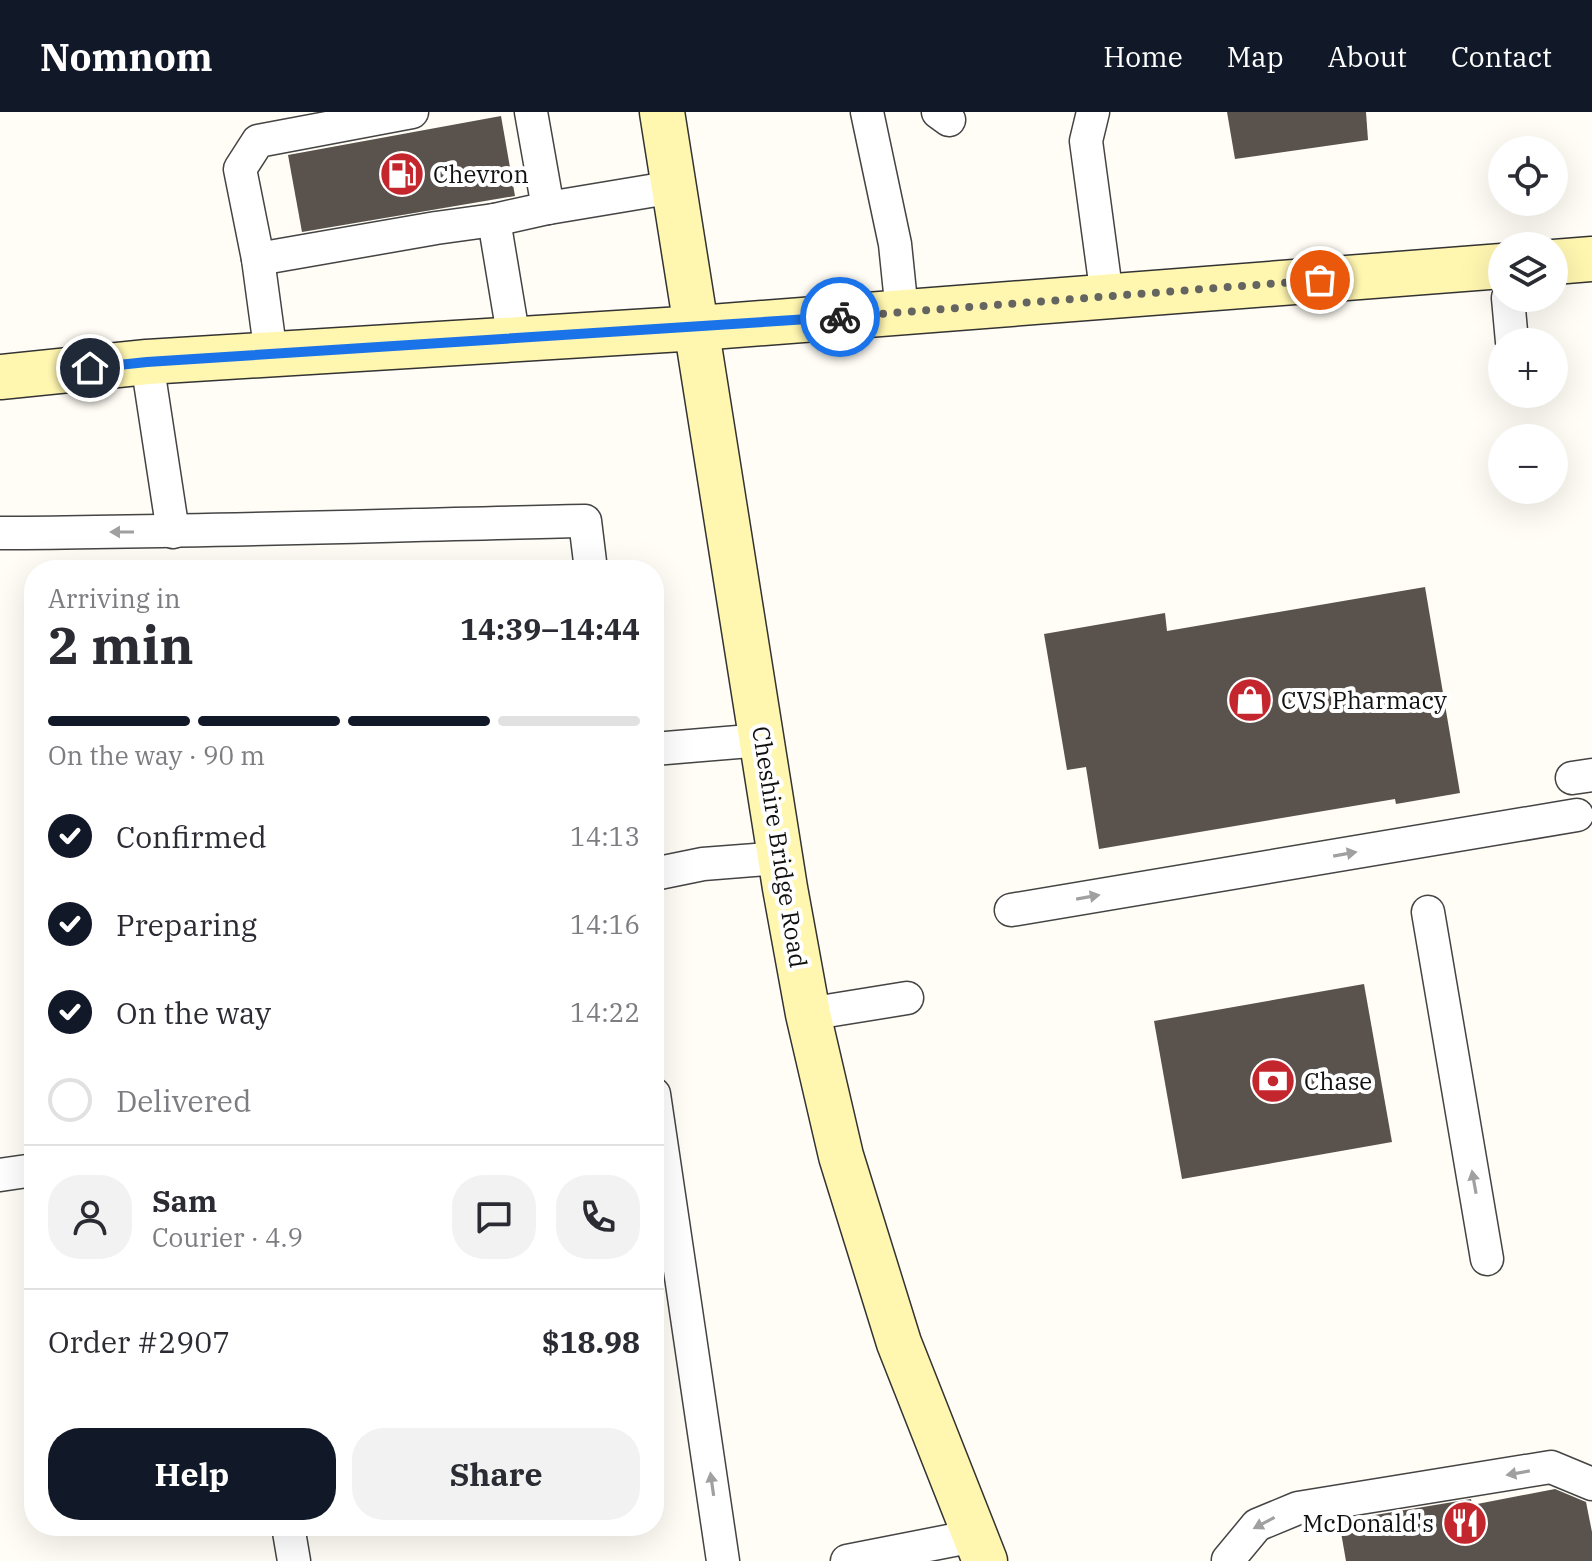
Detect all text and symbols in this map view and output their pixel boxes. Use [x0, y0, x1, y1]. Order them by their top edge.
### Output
text: Nomnom [40, 32, 213, 81]
text: Home [1103, 38, 1183, 75]
text: Map [1227, 38, 1284, 75]
text: About [1328, 38, 1407, 75]
text: Contact [1451, 38, 1552, 75]
map controls [1488, 136, 1568, 504]
button: locate [1488, 136, 1568, 216]
fuel station icon: Chevron [378, 150, 426, 198]
place label: Chevron [433, 158, 529, 190]
button: layers [1488, 232, 1568, 312]
pin [1286, 246, 1354, 314]
icon: bag [1298, 258, 1342, 302]
courier [800, 277, 880, 357]
icon: bike [818, 295, 862, 339]
button: + [1488, 328, 1568, 408]
pin [56, 334, 124, 402]
icon: home [68, 346, 112, 390]
button: − [1488, 424, 1568, 504]
one-way arrow [109, 526, 134, 538]
text: Arriving in [48, 581, 181, 615]
text: 14:39–14:44 [460, 609, 640, 648]
text: 2 min [48, 611, 194, 678]
shop icon: CVS Pharmacy [1226, 676, 1274, 724]
place label: CVS Pharmacy [1281, 684, 1447, 716]
street label: Cheshire Bridge Road [745, 724, 815, 970]
text: On the way · 90 m [48, 738, 265, 772]
icon: check [48, 814, 92, 858]
text: Confirmed [116, 817, 267, 856]
text: 14:13 [570, 819, 640, 853]
one-way arrow [1333, 847, 1358, 860]
one-way arrow [1076, 891, 1101, 903]
icon: check [48, 902, 92, 946]
text: Preparing [116, 905, 257, 944]
text: 14:16 [570, 907, 640, 941]
icon: check [48, 990, 92, 1034]
text: On the way [116, 993, 271, 1032]
text: 14:22 [570, 995, 640, 1029]
bank icon: Chase [1249, 1057, 1297, 1105]
place label: Chase [1304, 1065, 1372, 1097]
text: Delivered [116, 1081, 251, 1120]
one-way arrow [1467, 1170, 1480, 1195]
button: person [48, 1175, 132, 1259]
button: chat [452, 1175, 536, 1259]
button: phone [556, 1175, 640, 1259]
text: Sam [152, 1181, 217, 1220]
text: Courier · 4.9 [152, 1220, 303, 1254]
text: Order #2907 [48, 1322, 230, 1361]
text: $18.98 [542, 1322, 640, 1361]
button: Help [48, 1428, 336, 1520]
button: Share [352, 1428, 640, 1520]
one-way arrow [1505, 1467, 1530, 1479]
one-way arrow [705, 1471, 718, 1496]
restaurant icon: McDonald's [1441, 1499, 1489, 1547]
place label: McDonald's [1302, 1507, 1434, 1539]
one-way arrow [1253, 1517, 1276, 1530]

